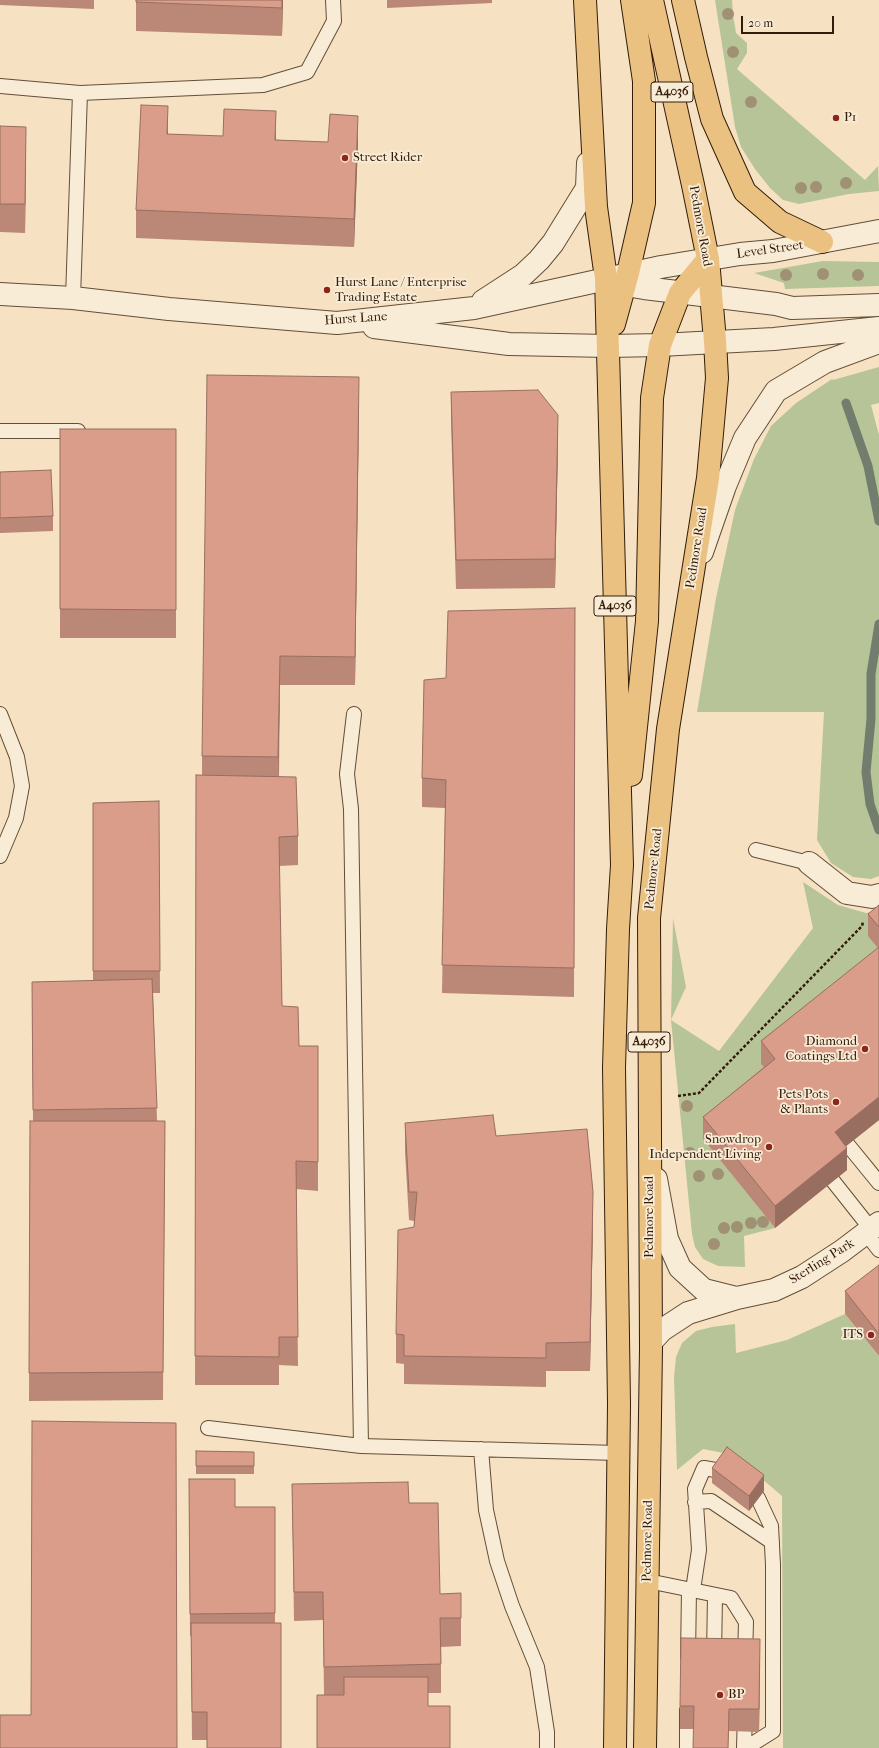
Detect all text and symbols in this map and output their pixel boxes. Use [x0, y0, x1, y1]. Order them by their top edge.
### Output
scale bar [743, 8, 836, 34]
text: 20 m [748, 16, 773, 30]
road number: A4036 [651, 82, 693, 102]
place label: P1 [844, 110, 856, 126]
marker: P1 [831, 113, 841, 123]
place label: Street Rider [353, 150, 422, 166]
marker: Street Rider [340, 153, 350, 163]
street label: Pedmore Road [685, 184, 715, 268]
street label: Level Street [735, 238, 805, 262]
place label: Hurst Lane / Enterprise Trading Estate [335, 275, 467, 306]
marker: Hurst Lane / Enterprise Trading Estate [322, 285, 332, 295]
street label: Hurst Lane [324, 309, 388, 329]
street label: Pedmore Road [683, 506, 711, 590]
road number: A4036 [594, 596, 636, 616]
street label: Pedmore Road [642, 827, 666, 911]
road number: A4036 [628, 1032, 670, 1052]
place label: Diamond Coatings Ltd [786, 1034, 857, 1065]
marker: Diamond Coatings Ltd [860, 1044, 870, 1054]
place label: Pets Pots & Plants [778, 1087, 828, 1118]
marker: Pets Pots & Plants [831, 1097, 841, 1107]
place label: Snowdrop Independent Living [649, 1132, 761, 1163]
marker: Snowdrop Independent Living [764, 1142, 774, 1152]
street label: Pedmore Road [642, 1176, 658, 1258]
street label: Sterling Park [787, 1236, 857, 1288]
place label: ITS [842, 1327, 863, 1343]
marker: ITS [866, 1330, 876, 1340]
street label: Pedmore Road [639, 1500, 657, 1582]
place label: BP [728, 1687, 744, 1703]
marker: BP [715, 1690, 725, 1700]

